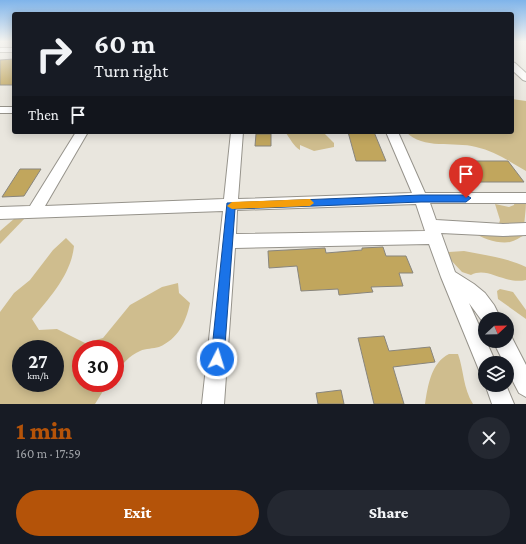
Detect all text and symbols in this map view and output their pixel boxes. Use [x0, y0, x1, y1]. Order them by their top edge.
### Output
icon: right [28, 28, 80, 80]
text: 60 m [94, 28, 155, 59]
text: Turn right [94, 61, 168, 81]
icon: arrive [67, 104, 89, 126]
text: Then [28, 107, 59, 123]
pin [449, 157, 483, 198]
icon: arrive [455, 163, 477, 185]
north arrow [478, 312, 514, 348]
map controls [478, 312, 514, 392]
position arrow [196, 338, 238, 380]
speed limit sign: 30 [72, 340, 124, 392]
text: 27 [28, 350, 48, 372]
button: layers [478, 356, 514, 392]
text: km/h [27, 370, 49, 381]
text: 1 min [16, 417, 72, 444]
button: close [468, 417, 510, 459]
text: 160 m · 17:59 [16, 446, 81, 461]
button: Exit [16, 490, 259, 536]
button: Share [267, 490, 510, 536]

